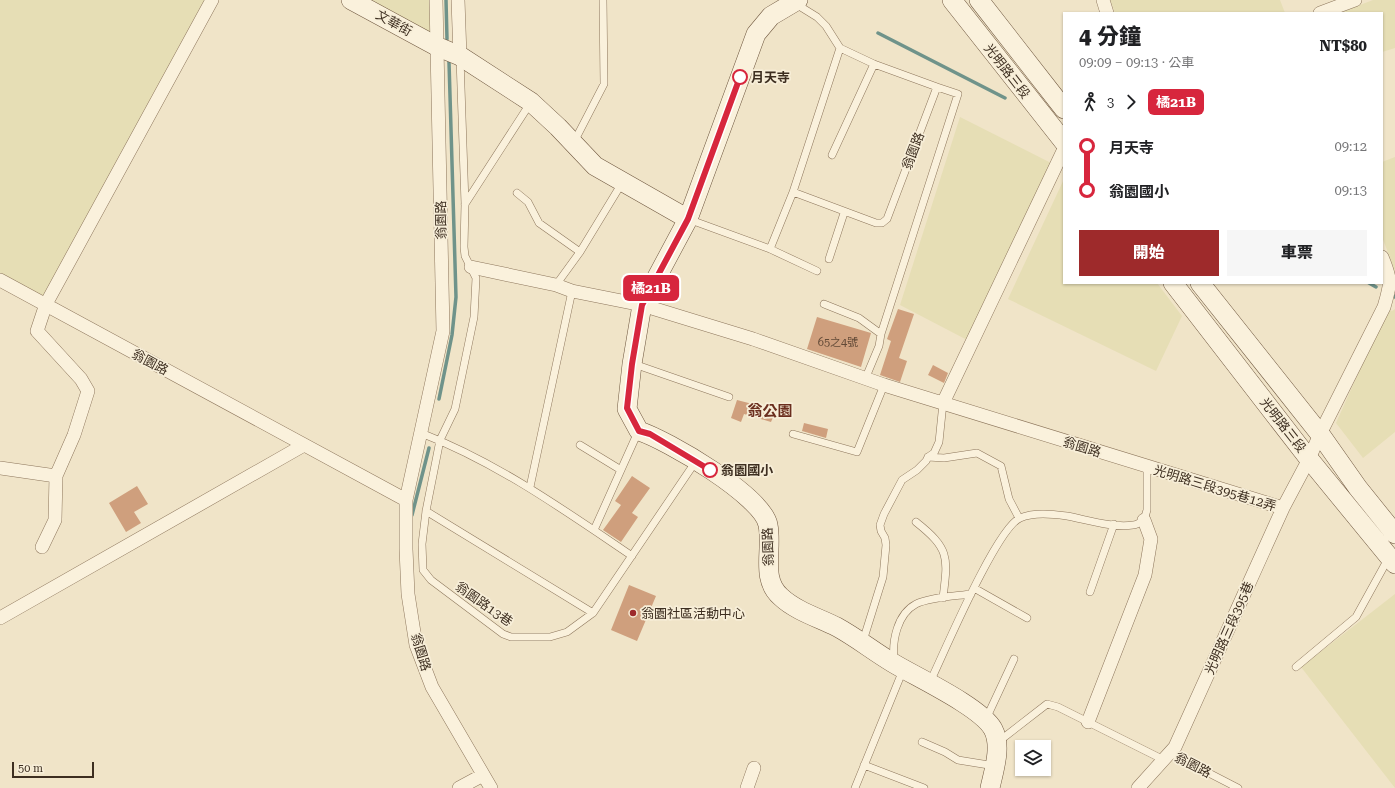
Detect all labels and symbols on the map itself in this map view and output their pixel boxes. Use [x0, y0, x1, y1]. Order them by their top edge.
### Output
street label: 文華街 [373, 7, 415, 39]
street label: 光明路三段 [981, 41, 1033, 101]
marker: 月天寺 [732, 69, 748, 85]
place label: 月天寺 [751, 70, 790, 85]
street label: 翁園路 [899, 130, 927, 172]
street label: 翁園路 [433, 200, 449, 240]
line badge: 橘21B [623, 275, 679, 301]
house number: 65之4號 [818, 336, 858, 349]
street label: 翁園路 [129, 346, 171, 378]
street label: 光明路三段 [1257, 395, 1309, 455]
district label: 翁公園 [747, 402, 793, 420]
street label: 翁園路 [1061, 434, 1103, 460]
marker: 翁園國小 [702, 462, 718, 478]
street label: 光明路三段395巷12弄 [1152, 462, 1278, 514]
place label: 翁園國小 [721, 463, 774, 478]
street label: 翁園路 [760, 527, 776, 567]
street label: 翁園路13巷 [452, 579, 516, 629]
street label: 光明路三段395巷 [1202, 579, 1256, 677]
place label: 翁園社區活動中心 [641, 606, 745, 621]
marker: 翁園社區活動中心 [628, 608, 638, 618]
street label: 翁園路 [408, 631, 434, 673]
street label: 翁園路 [1172, 749, 1214, 781]
scale bar [12, 760, 94, 779]

